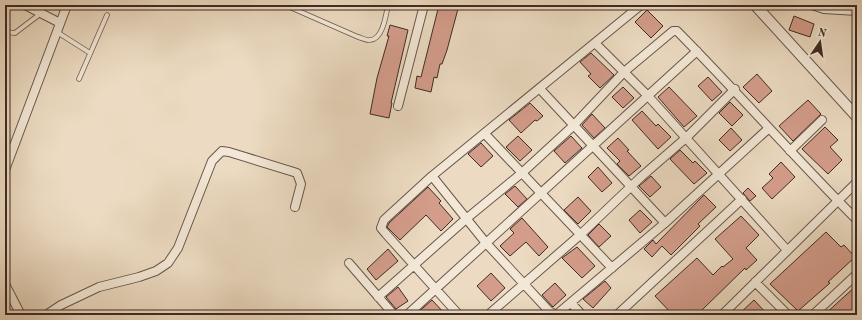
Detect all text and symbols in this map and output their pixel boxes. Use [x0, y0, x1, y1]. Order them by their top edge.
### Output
north arrow [800, 22, 840, 62]
text: N [817, 27, 828, 40]

